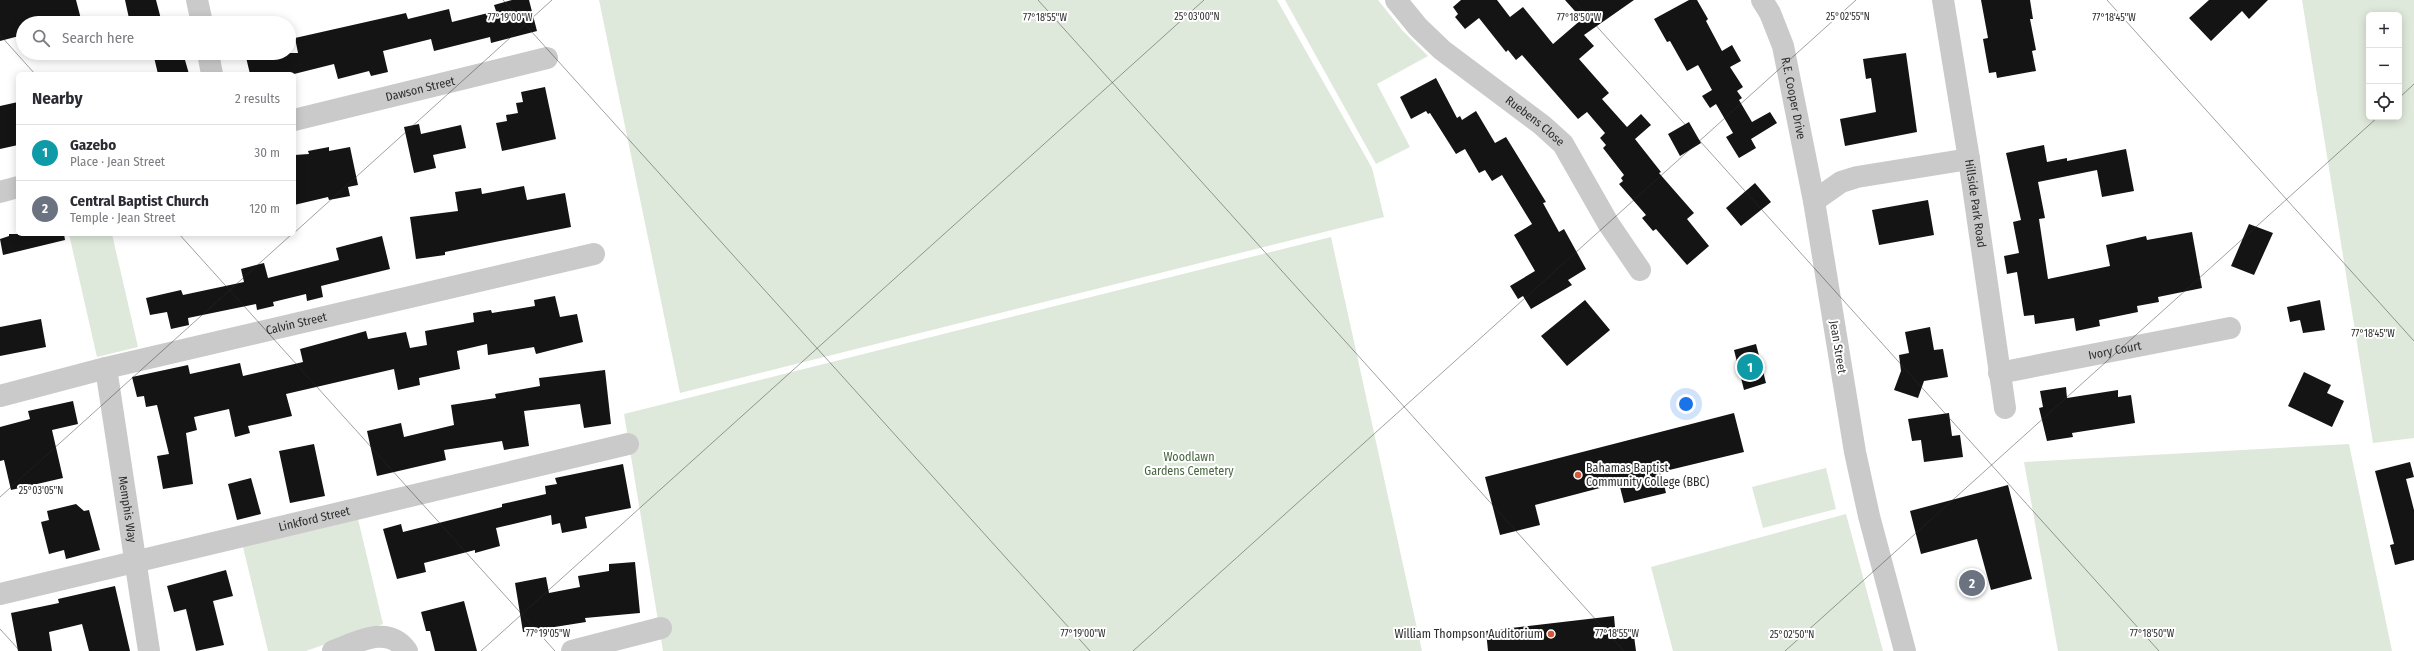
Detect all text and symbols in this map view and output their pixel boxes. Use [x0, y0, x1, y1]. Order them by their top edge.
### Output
text: 25°03'00"N [1174, 11, 1220, 23]
text: 25°02'55"N [1826, 11, 1870, 23]
text: 77°19'00"W [487, 12, 533, 24]
text: 77°18'55"W [1023, 12, 1067, 24]
text: 77°18'50"W [1557, 12, 1602, 24]
text: 77°18'45"W [2092, 12, 2136, 24]
map controls [2366, 12, 2402, 120]
button: + [2366, 12, 2402, 48]
search box [16, 16, 296, 60]
icon: search [30, 27, 52, 49]
text: Search here [62, 29, 134, 47]
button: − [2366, 48, 2402, 84]
street label: R.E. Cooper Drive [1778, 56, 1809, 141]
street label: Dawson Street [384, 74, 456, 104]
button: locate [2366, 84, 2402, 120]
text: Nearby [32, 88, 83, 109]
text: 2 results [235, 91, 280, 106]
street label: Ruebens Close [1503, 93, 1567, 149]
text: Gazebo [70, 136, 116, 154]
text: 1 [42, 145, 48, 160]
text: 30 m [254, 145, 280, 160]
text: Place · Jean Street [70, 154, 165, 169]
street label: Hillside Park Road [1962, 158, 1989, 249]
text: Central Baptist Church [70, 192, 209, 210]
text: 2 [42, 201, 48, 216]
text: 120 m [249, 201, 280, 216]
text: Temple · Jean Street [70, 210, 175, 225]
street label: Calvin Street [265, 310, 328, 337]
street label: Jean Street [1827, 319, 1849, 375]
text: 77°18'45"W [2351, 328, 2395, 340]
street label: Ivory Court [2087, 338, 2143, 362]
pin: 1 [1737, 352, 1763, 382]
your location [1676, 394, 1696, 414]
park label: Woodlawn Gardens Cemetery [1144, 450, 1234, 478]
place label: Bahamas Baptist Community College (BBC) [1586, 461, 1710, 489]
marker: Bahamas Baptist Community College (BBC) [1573, 470, 1583, 480]
street label: Memphis Way [116, 475, 140, 544]
text: 25°03'05"N [19, 485, 63, 497]
street label: Linkford Street [277, 504, 351, 534]
pin: 2 [1959, 568, 1985, 598]
place label: William Thompson Auditorium [1394, 627, 1543, 641]
text: 77°19'05"W [526, 628, 571, 640]
text: 77°19'00"W [1060, 628, 1106, 640]
text: 77°18'55"W [1595, 628, 1639, 640]
text: 77°18'50"W [2130, 628, 2175, 640]
marker: William Thompson Auditorium [1546, 629, 1556, 639]
text: 25°02'50"N [1770, 629, 1814, 641]

